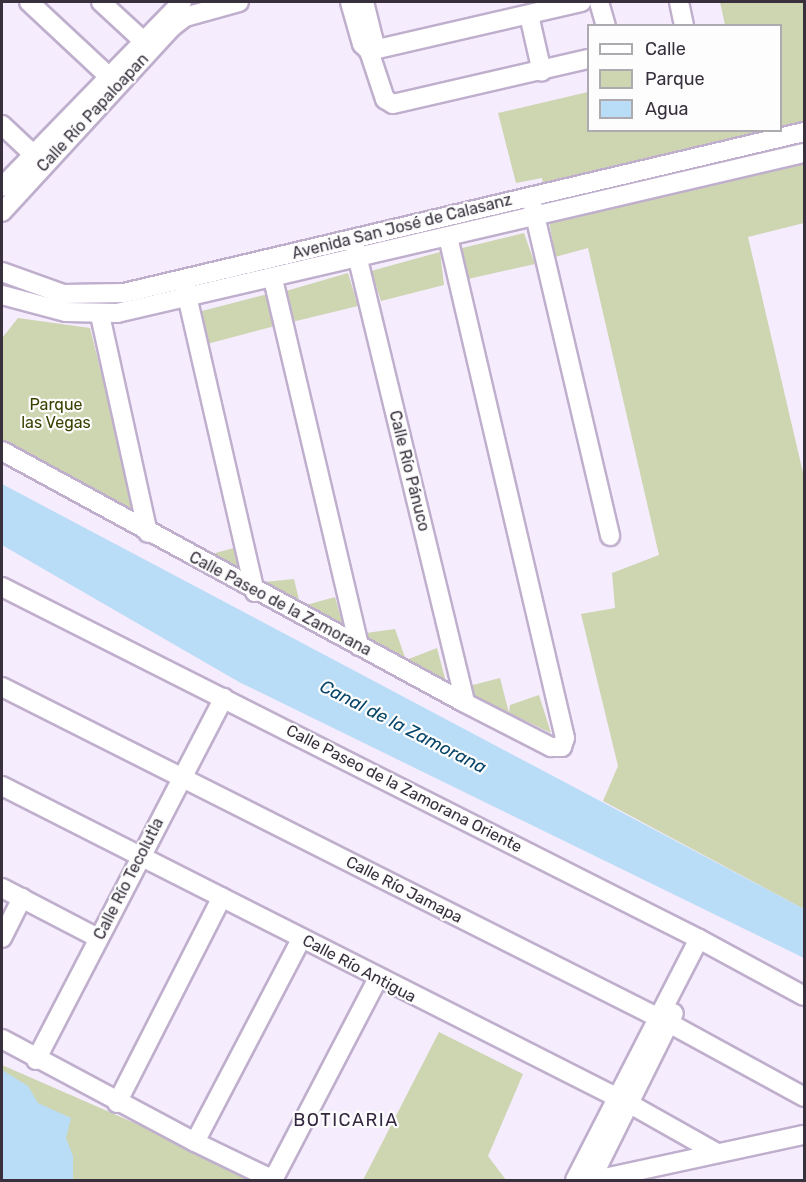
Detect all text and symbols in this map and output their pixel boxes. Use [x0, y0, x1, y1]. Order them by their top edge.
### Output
legend [587, 24, 782, 132]
text: Calle [645, 38, 686, 60]
street label: Calle Río Papaloapan [33, 50, 153, 176]
text: Parque [645, 68, 705, 90]
text: Agua [645, 98, 688, 120]
street label: Avenida San José de Calasanz [290, 190, 514, 264]
park label: Parque las Vegas [21, 395, 91, 433]
street label: Calle Río Pánuco [385, 409, 433, 533]
street label: Calle Paseo de la Zamorana [186, 548, 374, 660]
water label: Canal de la Zamorana [316, 676, 490, 778]
street label: Calle Paseo de la Zamorana Oriente [283, 721, 525, 857]
street label: Calle Río Tecolutla [90, 815, 168, 943]
street label: Calle Río Jamapa [343, 852, 465, 928]
street label: Calle Río Antigua [299, 931, 419, 1007]
district label: BOTICARIA [293, 1109, 399, 1131]

